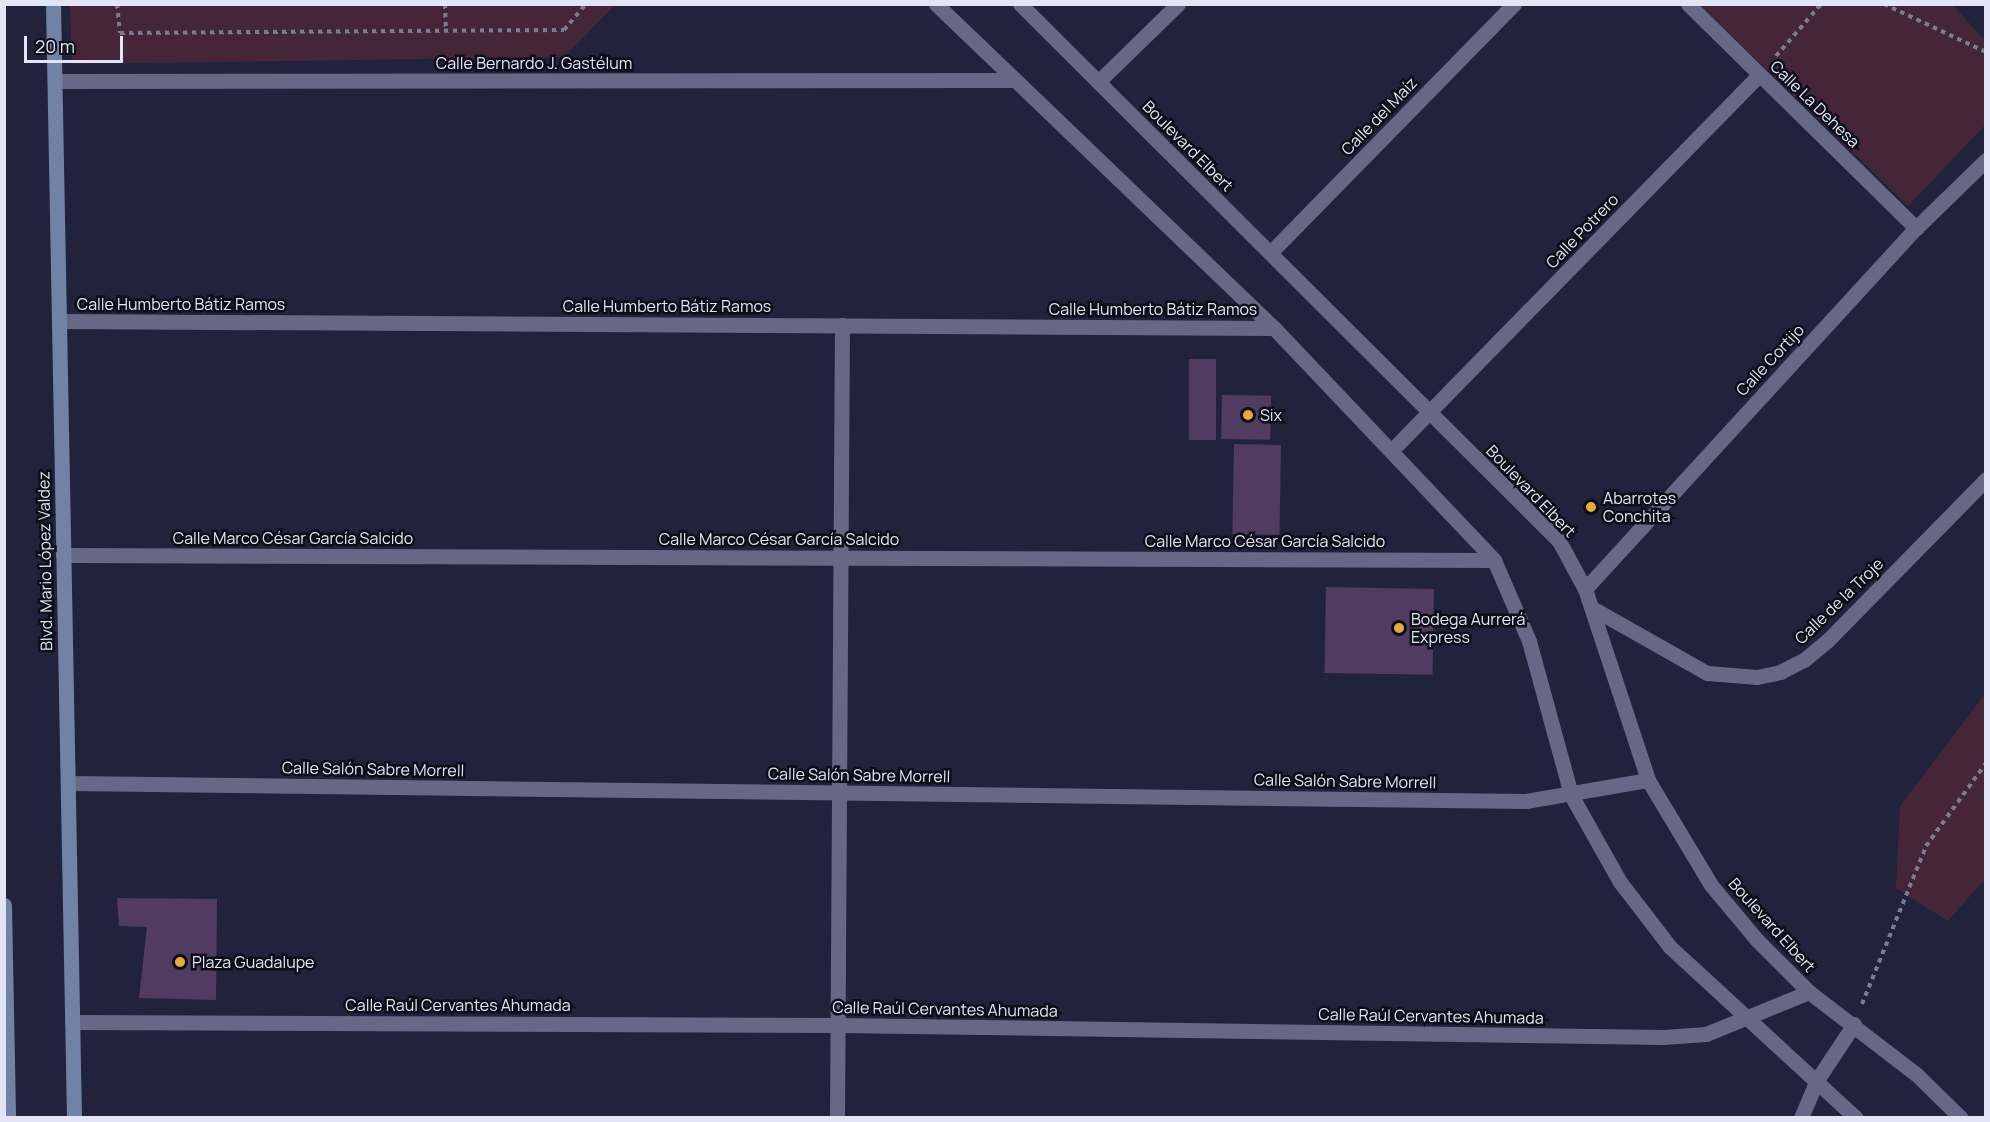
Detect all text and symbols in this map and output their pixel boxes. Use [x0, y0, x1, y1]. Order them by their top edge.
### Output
scale bar [27, 24, 126, 62]
text: 20 m [35, 34, 75, 58]
street label: Calle Bernardo J. Gastélum [436, 53, 632, 73]
street label: Calle La Dehesa [1766, 57, 1864, 151]
street label: Calle del Maíz [1337, 73, 1421, 159]
street label: Boulevard Elbert [1139, 97, 1237, 195]
street label: Calle Potrero [1542, 190, 1622, 272]
street label: Calle Humberto Bátiz Ramos [77, 294, 285, 314]
street label: Calle Humberto Bátiz Ramos [563, 296, 771, 316]
street label: Calle Humberto Bátiz Ramos [1049, 299, 1257, 319]
street label: Calle Cortijo [1732, 320, 1808, 400]
place label: Six [1260, 405, 1282, 425]
marker: Six [1241, 408, 1255, 422]
street label: Boulevard Elbert [1482, 441, 1580, 541]
street label: Blvd. Mario López Valdez [34, 471, 56, 651]
place label: Abarrotes Conchita [1603, 488, 1676, 526]
marker: Abarrotes Conchita [1584, 500, 1598, 514]
street label: Calle Marco César García Salcido [173, 528, 413, 548]
street label: Calle Marco César García Salcido [659, 529, 899, 549]
street label: Calle Marco César García Salcido [1145, 531, 1385, 551]
street label: Calle de la Troje [1791, 554, 1887, 648]
place label: Bodega Aurrerá Express [1411, 609, 1525, 647]
marker: Bodega Aurrerá Express [1392, 621, 1406, 635]
street label: Calle Salón Sabre Morrell [282, 758, 464, 780]
street label: Calle Salón Sabre Morrell [768, 764, 950, 786]
street label: Calle Salón Sabre Morrell [1254, 770, 1436, 792]
street label: Boulevard Elbert [1725, 874, 1819, 976]
place label: Plaza Guadalupe [192, 952, 314, 972]
marker: Plaza Guadalupe [173, 955, 187, 969]
street label: Calle Raúl Cervantes Ahumada [345, 995, 571, 1015]
street label: Calle Raúl Cervantes Ahumada [832, 997, 1058, 1021]
street label: Calle Raúl Cervantes Ahumada [1318, 1004, 1544, 1028]

